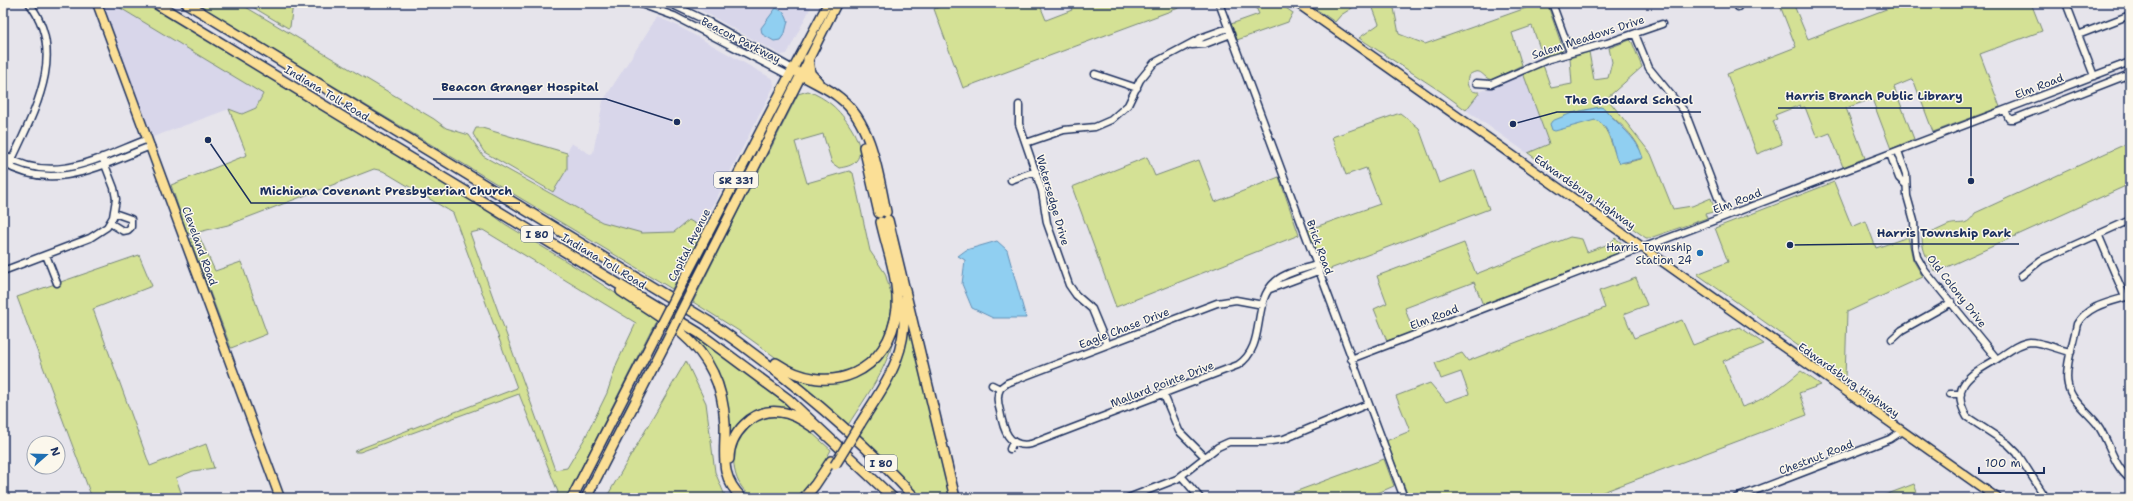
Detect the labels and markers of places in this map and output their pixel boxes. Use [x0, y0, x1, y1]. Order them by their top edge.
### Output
callout: Beacon Granger Hospital [433, 75, 606, 99]
callout: Harris Branch Public Library [1778, 84, 1971, 108]
callout: The Goddard School [1557, 88, 1701, 112]
callout: Michiana Covenant Presbyterian Church [251, 179, 520, 203]
callout: Harris Township Park [1869, 220, 2019, 244]
place label: Harris Township Station 24 [1606, 240, 1692, 268]
marker: Harris Township Station 24 [1695, 248, 1705, 258]

